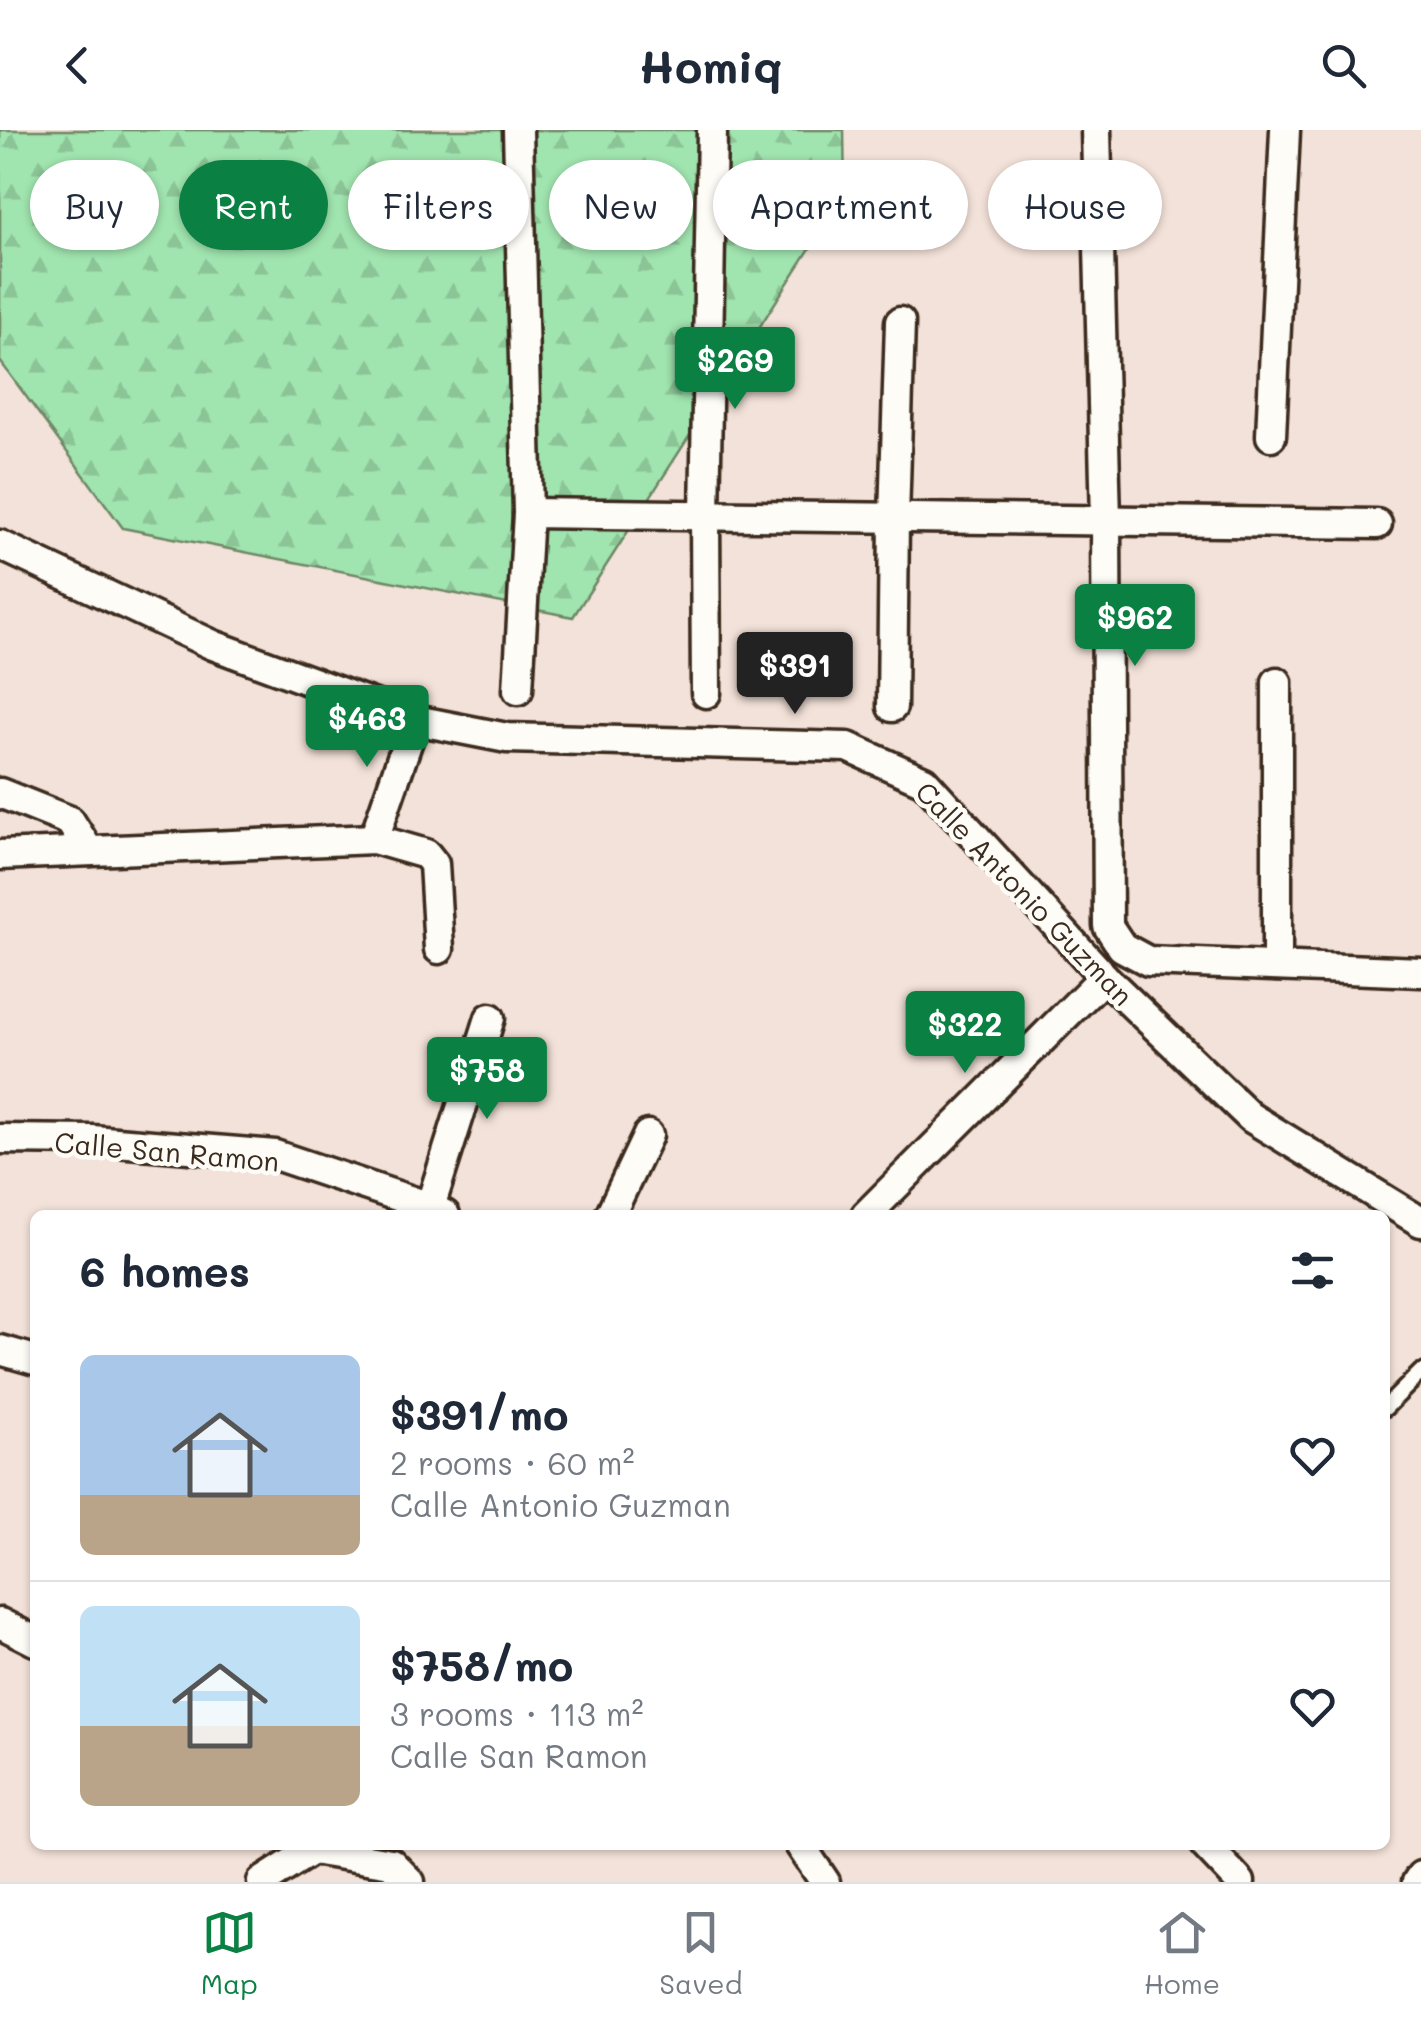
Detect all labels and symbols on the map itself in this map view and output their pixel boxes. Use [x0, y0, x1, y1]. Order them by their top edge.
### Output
pin: $269 [676, 327, 794, 412]
pin: $962 [1076, 584, 1194, 669]
pin: $391 [736, 632, 854, 717]
pin: $463 [308, 685, 426, 770]
street label: Calle Antonio Guzman [908, 773, 1142, 1013]
pin: $322 [906, 991, 1024, 1076]
pin: $758 [428, 1037, 546, 1122]
street label: Calle San Ramon [53, 1123, 281, 1179]

